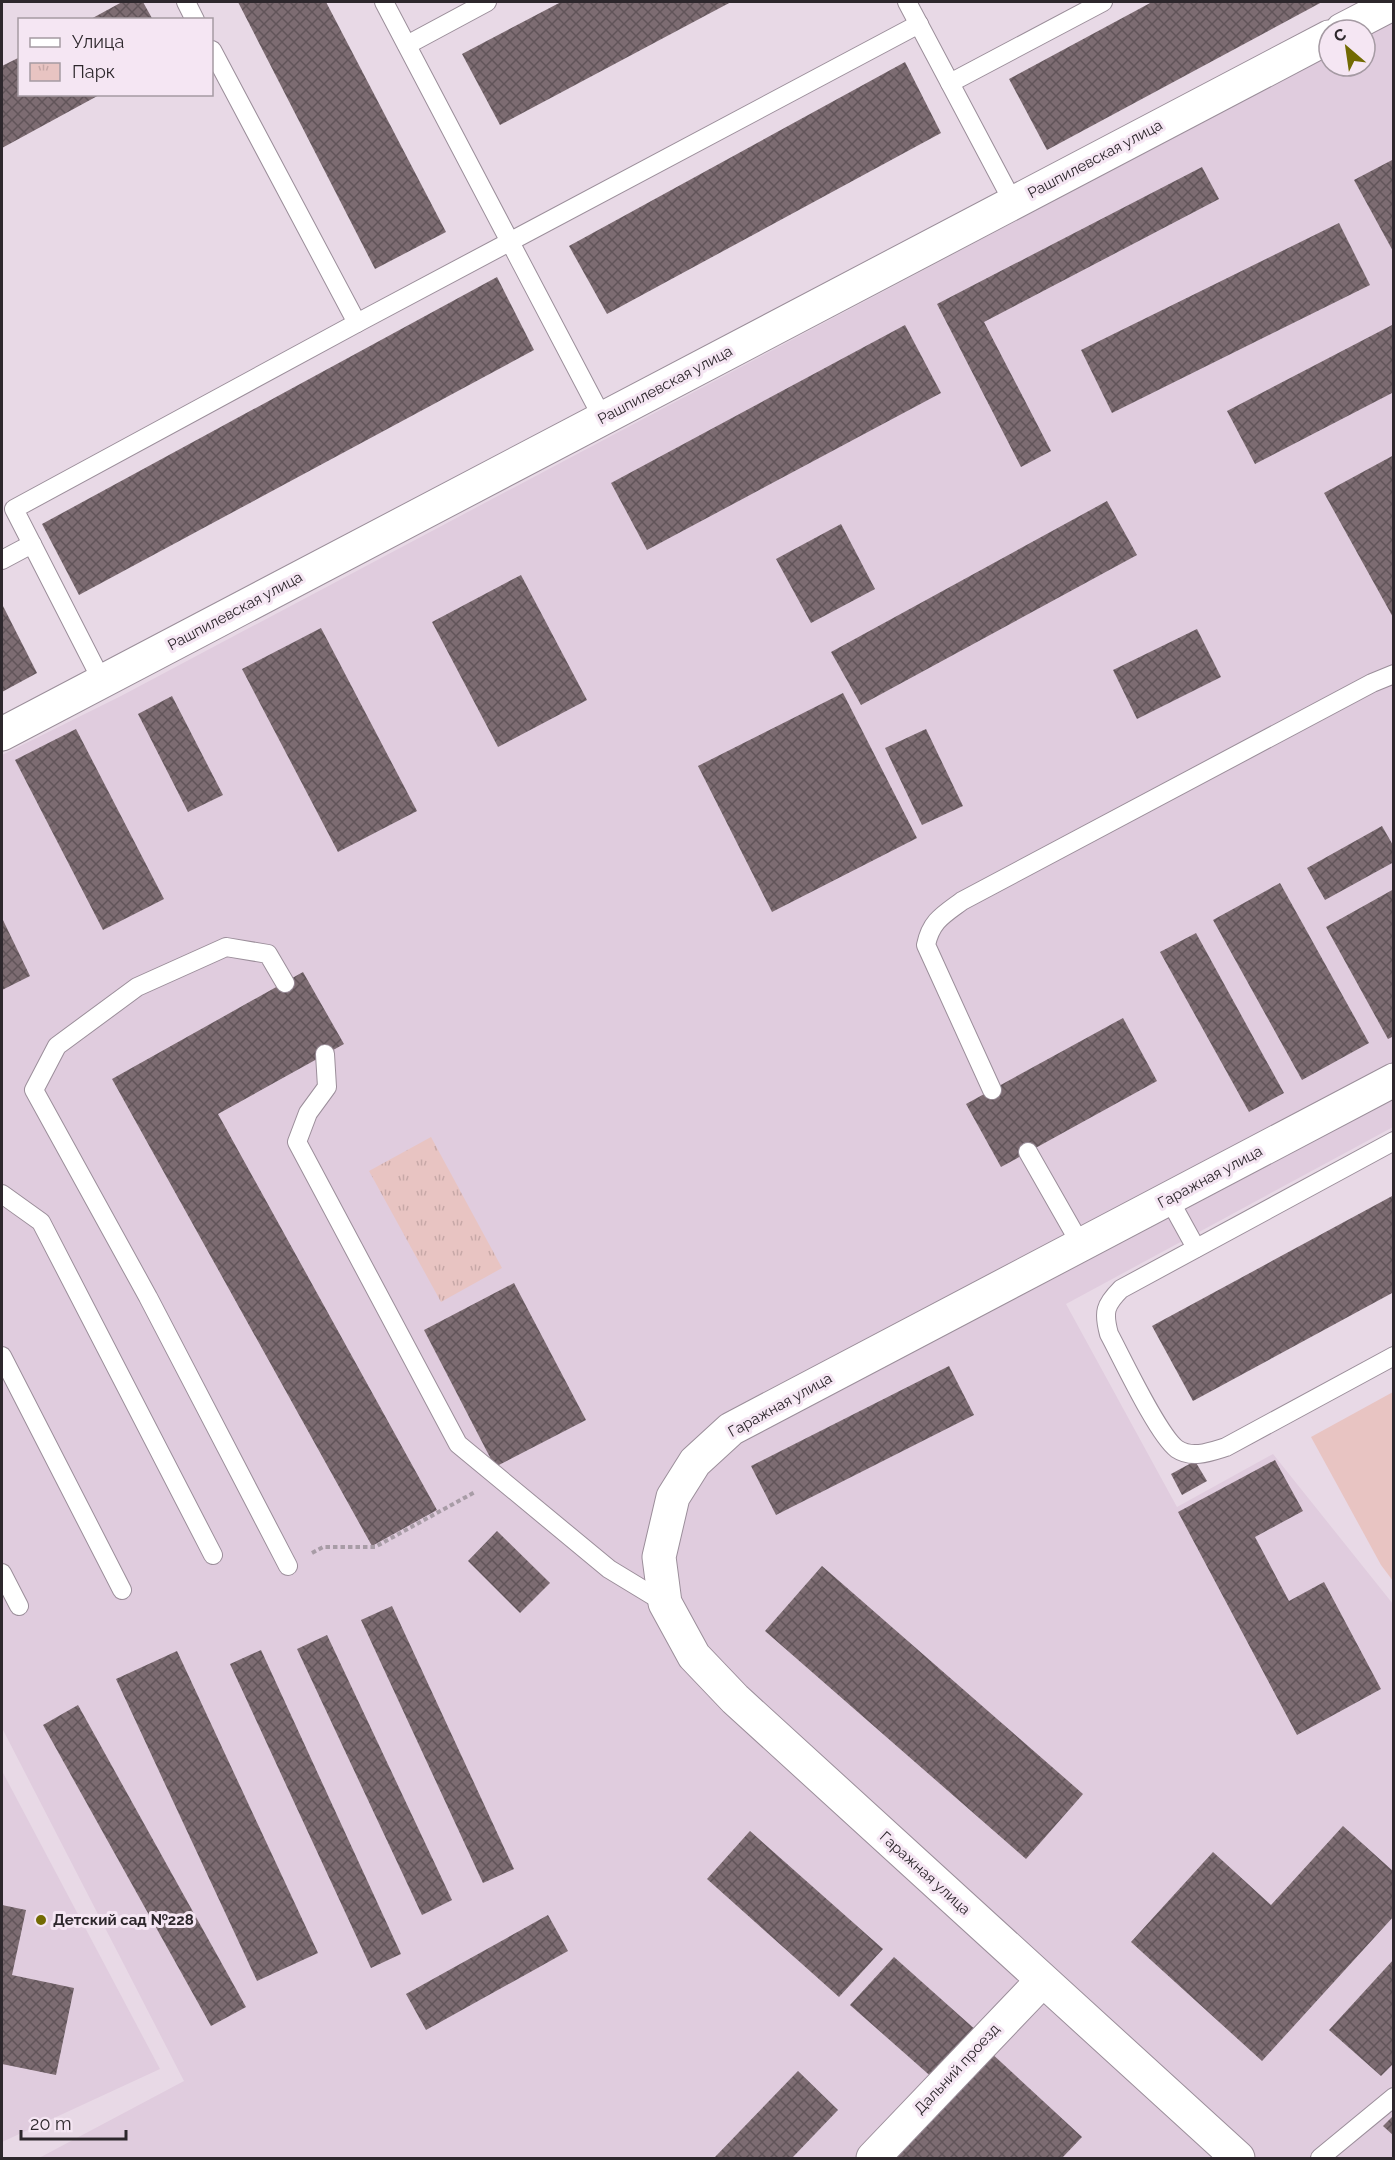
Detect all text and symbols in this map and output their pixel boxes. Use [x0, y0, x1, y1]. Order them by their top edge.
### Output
legend [18, 18, 213, 96]
north arrow [1317, 18, 1377, 78]
text: С [1331, 24, 1349, 46]
text: Улица [72, 31, 124, 52]
text: Парк [72, 61, 115, 82]
street label: Рашпилевская улица [1025, 116, 1165, 202]
street label: Рашпилевская улица [595, 342, 735, 428]
street label: Рашпилевская улица [165, 568, 305, 654]
street label: Гаражная улица [1155, 1142, 1265, 1212]
street label: Гаражная улица [725, 1369, 835, 1441]
street label: Гаражная улица [876, 1828, 974, 1918]
place label: Детский сад №228 [53, 1911, 194, 1929]
marker: Детский сад №228 [34, 1913, 48, 1927]
street label: Дальний проезд [911, 2020, 1004, 2118]
scale bar [21, 2103, 126, 2141]
text: 20 m [30, 2113, 72, 2134]

